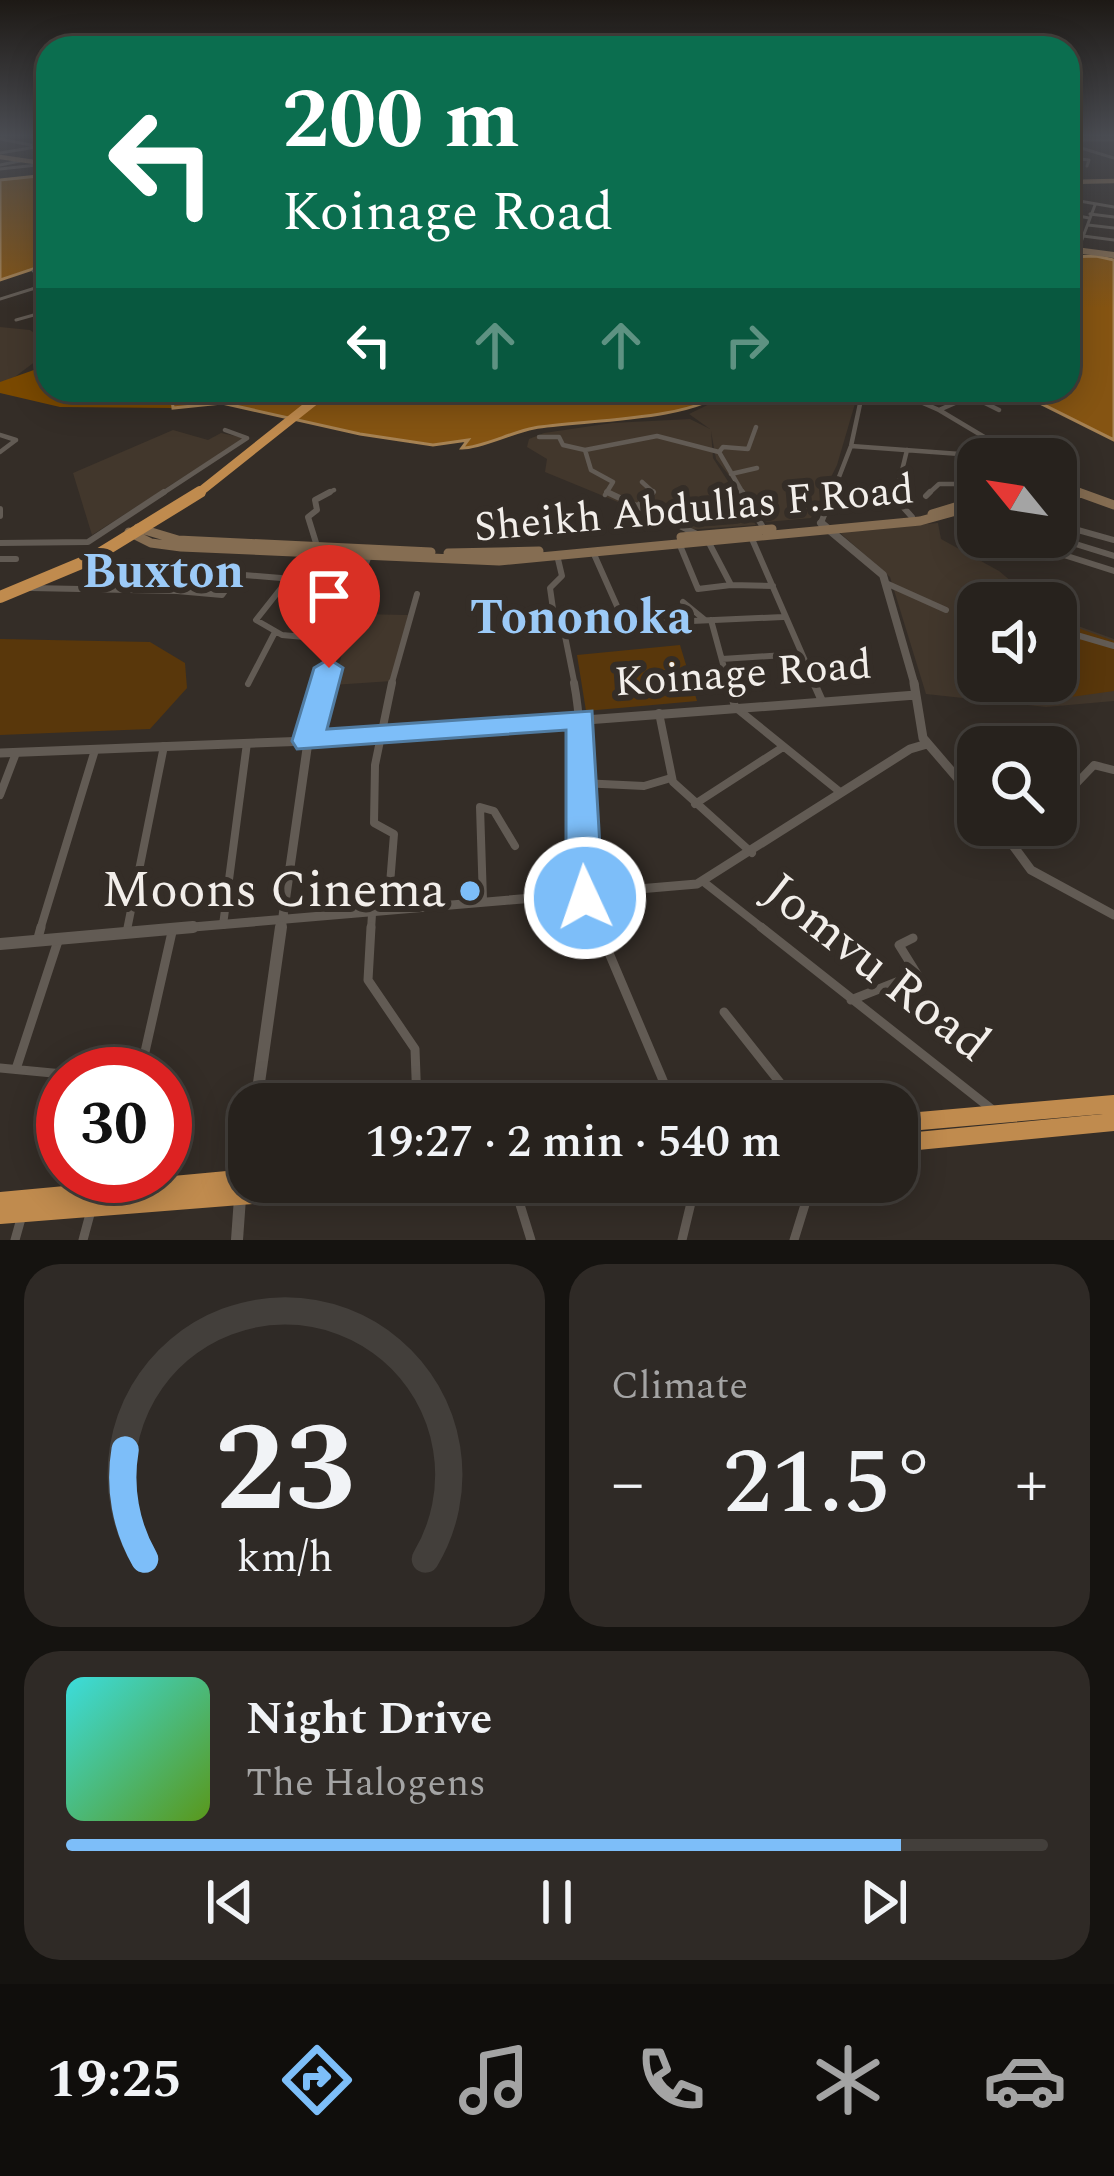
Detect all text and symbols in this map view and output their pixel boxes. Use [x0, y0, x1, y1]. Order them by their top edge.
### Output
text: 200 m [282, 57, 520, 185]
icon: left [84, 84, 240, 240]
text: Koinage Road [282, 172, 613, 254]
icon: left [336, 312, 402, 378]
icon: ahead [462, 312, 528, 378]
icon: ahead [588, 312, 654, 378]
icon: right [714, 312, 780, 378]
north arrow [957, 438, 1077, 558]
map controls [957, 438, 1077, 846]
street label: Sheikh Abdullas F.Road [471, 458, 917, 560]
district label: Buxton [82, 536, 244, 609]
pin [278, 545, 380, 668]
icon: arrive [296, 563, 362, 629]
district label: Tononoka [470, 582, 692, 655]
button: sound [957, 582, 1077, 702]
street label: Koinage Road [612, 634, 874, 714]
button: search [957, 726, 1077, 846]
position arrow [522, 835, 648, 961]
place label: Moons Cinema [101, 852, 446, 930]
street label: Jomvu Road [745, 854, 1007, 1082]
marker: Moons Cinema [457, 878, 483, 904]
speed limit sign: 30 [36, 1047, 192, 1203]
text: 19:27 · 2 min · 540 m [365, 1108, 781, 1177]
text: Climate [611, 1357, 748, 1416]
text: 23 [214, 1376, 355, 1566]
text: 21.5° [723, 1416, 936, 1553]
text: − [611, 1434, 644, 1535]
text: + [1015, 1434, 1048, 1535]
text: km/h [236, 1525, 333, 1590]
text: Night Drive [246, 1685, 492, 1754]
text: The Halogens [246, 1754, 486, 1813]
icon: previous [197, 1869, 263, 1935]
icon: pause [524, 1869, 590, 1935]
icon: next [851, 1869, 917, 1935]
icon: directions [275, 2038, 359, 2122]
icon: music [452, 2038, 536, 2122]
icon: phone [629, 2038, 713, 2122]
icon: climate [806, 2038, 890, 2122]
icon: car [983, 2038, 1067, 2122]
text: 19:25 [47, 2039, 182, 2121]

